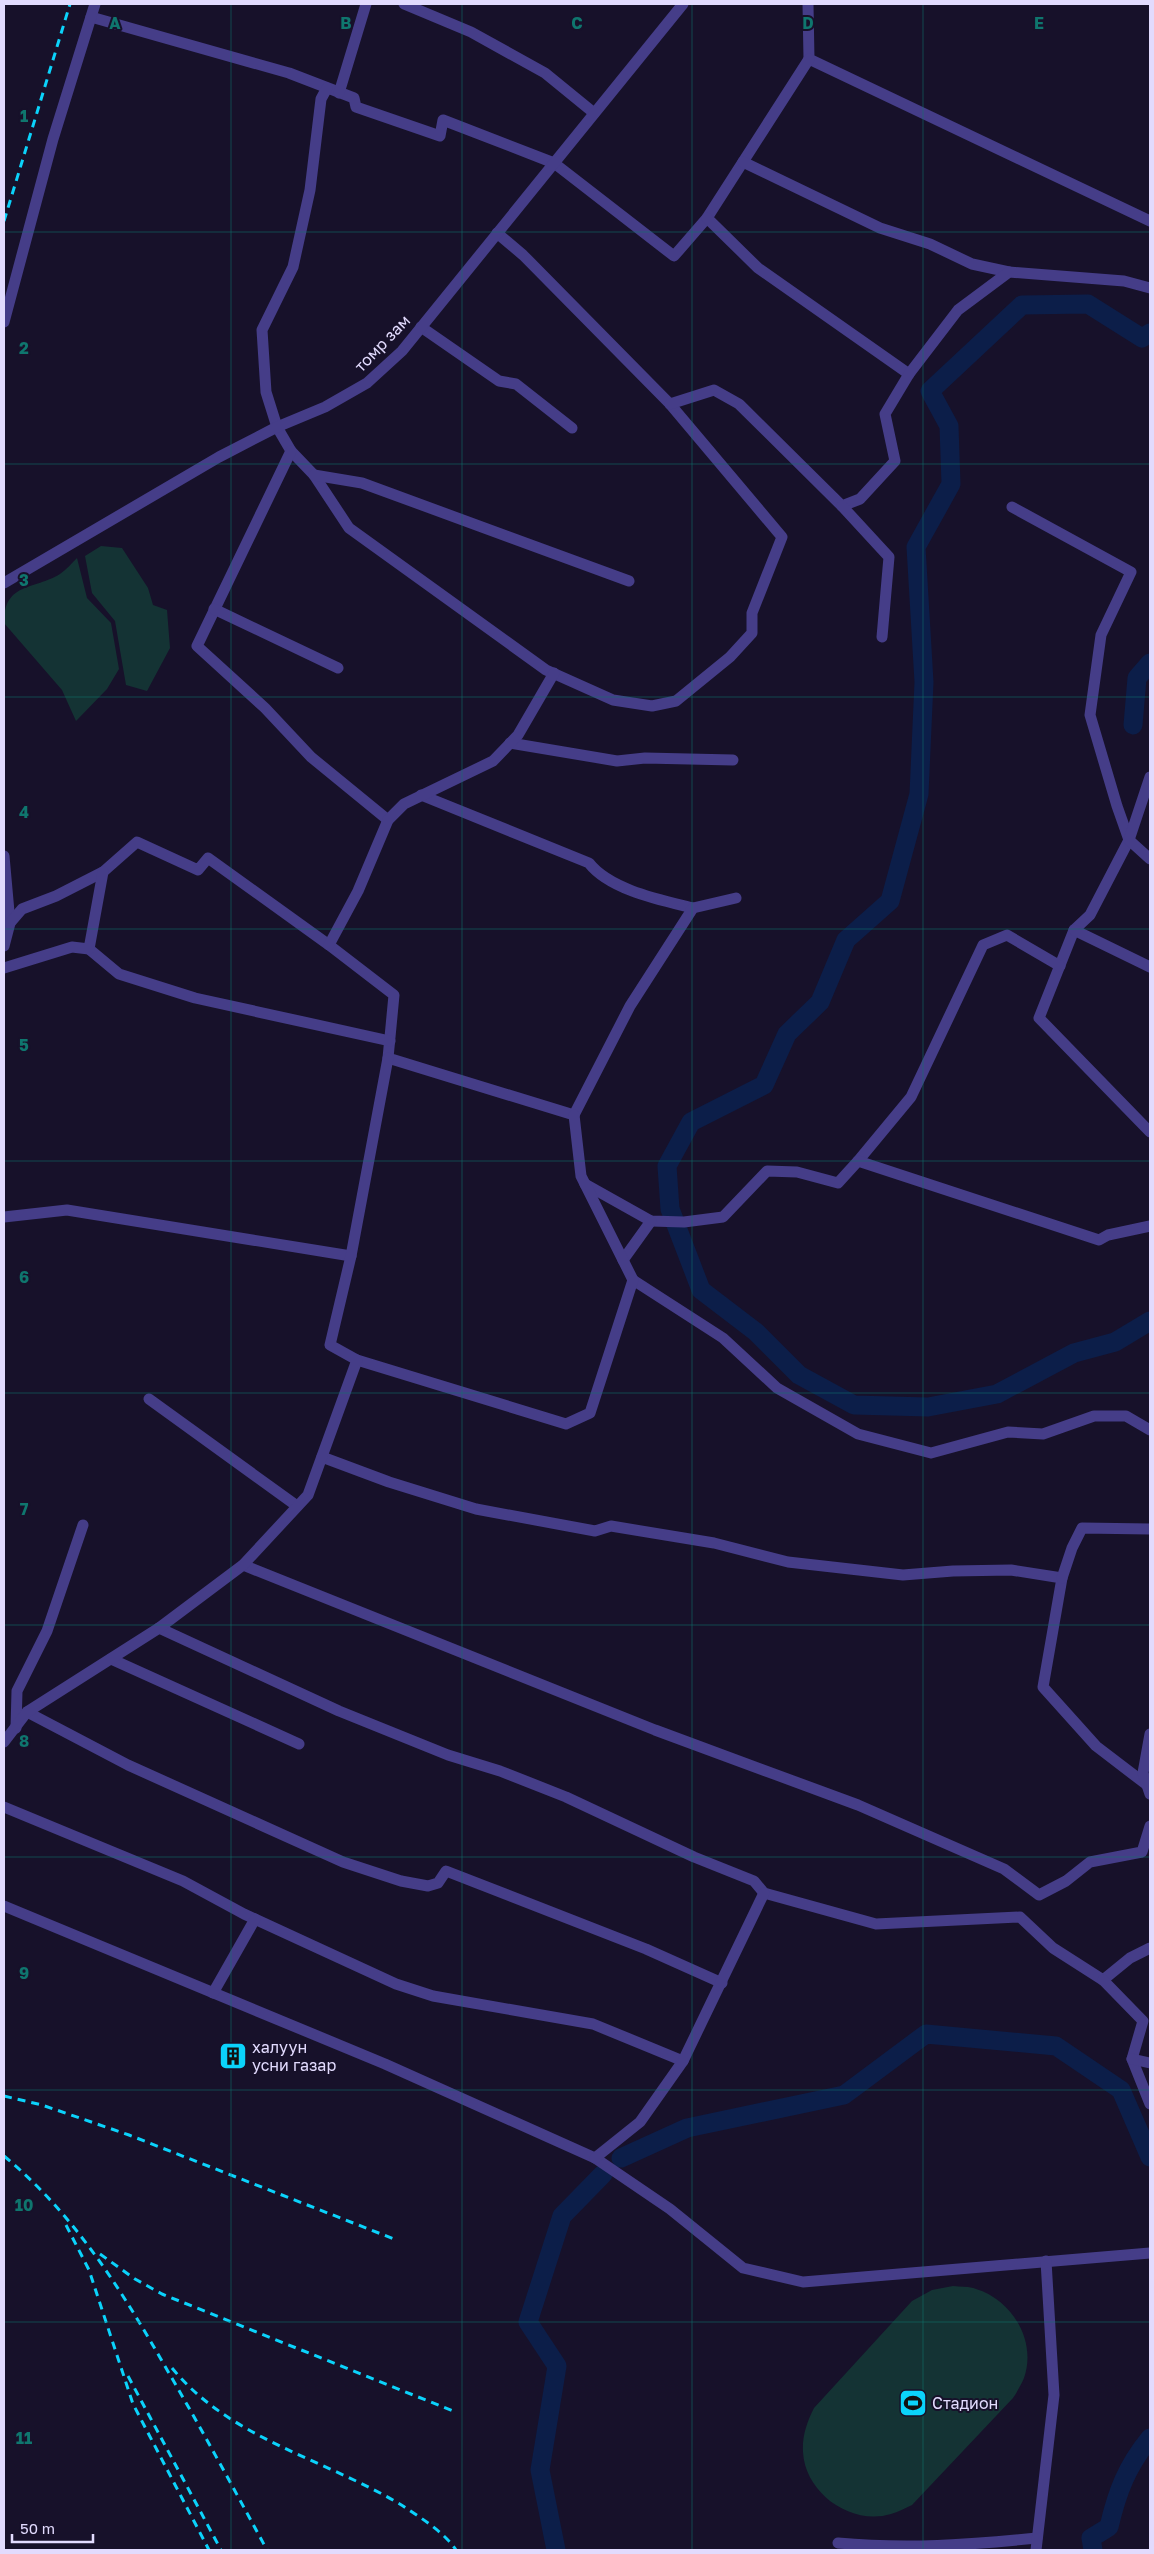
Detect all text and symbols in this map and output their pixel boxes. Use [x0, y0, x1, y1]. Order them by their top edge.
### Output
text: A [109, 13, 121, 33]
text: B [340, 13, 352, 33]
text: C [571, 13, 583, 33]
text: D [802, 13, 814, 33]
text: E [1034, 13, 1044, 33]
text: 1 [20, 106, 28, 126]
street label: томр зам [350, 310, 414, 376]
text: 2 [19, 338, 29, 358]
text: 3 [19, 570, 29, 590]
text: 4 [19, 802, 29, 822]
text: 5 [19, 1035, 29, 1055]
text: 6 [19, 1267, 29, 1287]
text: 7 [20, 1499, 29, 1519]
text: 8 [19, 1731, 29, 1751]
text: 9 [19, 1963, 29, 1983]
place label: халуун усни газар [252, 2037, 336, 2075]
building icon: халуун усни газар [218, 2041, 248, 2071]
text: 10 [15, 2195, 33, 2215]
sports icon: Стадион [898, 2388, 928, 2418]
place label: Стадион [932, 2393, 998, 2413]
text: 11 [16, 2428, 32, 2448]
scale bar [12, 2512, 94, 2544]
text: 50 m [20, 2519, 55, 2537]

